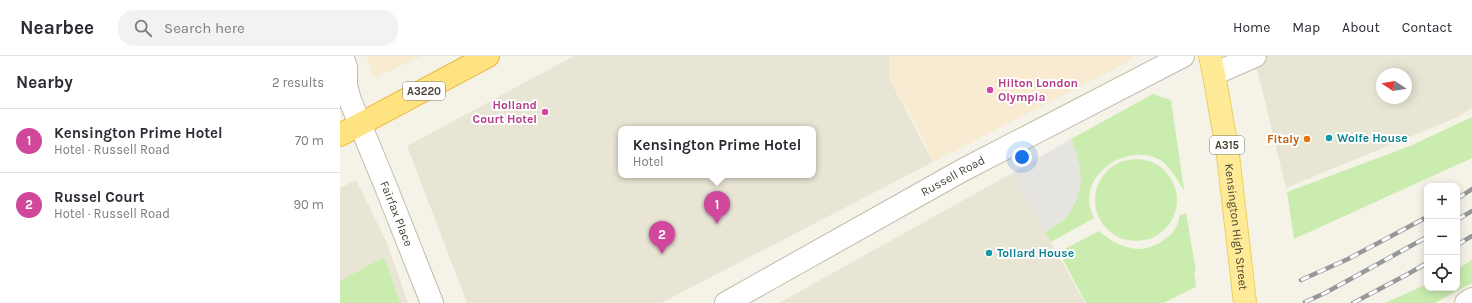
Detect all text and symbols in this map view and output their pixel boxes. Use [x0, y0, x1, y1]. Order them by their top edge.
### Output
search box [118, 10, 398, 46]
text: Nearbee [20, 17, 94, 39]
icon: search [132, 17, 154, 39]
text: Search here [164, 19, 245, 37]
text: Home [1233, 19, 1270, 36]
text: Map [1292, 19, 1320, 36]
text: About [1342, 19, 1380, 36]
text: Contact [1402, 19, 1452, 36]
north arrow [1376, 68, 1412, 104]
text: Nearby [16, 72, 73, 92]
text: 2 results [272, 75, 324, 90]
place label: Hilton London Olympia [998, 76, 1078, 104]
road number: A3220 [403, 82, 445, 100]
marker: Hilton London Olympia [985, 85, 995, 95]
place label: Holland Court Hotel [473, 98, 537, 126]
marker: Holland Court Hotel [540, 107, 550, 117]
text: Kensington Prime Hotel [54, 124, 223, 142]
popup [618, 126, 816, 178]
place label: Wolfe House [1337, 131, 1408, 145]
place label: Fitaly [1267, 132, 1299, 146]
text: 1 [27, 133, 31, 148]
text: 70 m [295, 133, 324, 148]
marker: Wolfe House [1324, 133, 1334, 143]
marker: Fitaly [1302, 134, 1312, 144]
text: Kensington Prime Hotel [633, 136, 801, 154]
road number: A315 [1210, 136, 1244, 154]
text: Hotel · Russell Road [54, 142, 170, 157]
your location [1012, 147, 1032, 167]
street label: Russell Road [918, 153, 987, 199]
text: Hotel [633, 154, 664, 169]
street label: Kensington High Street [1222, 163, 1251, 291]
street label: Fairfax Place [377, 179, 416, 248]
map controls [1424, 183, 1460, 291]
button: + [1424, 183, 1460, 219]
text: Russel Court [54, 188, 144, 206]
pin: 1 [704, 191, 730, 224]
text: 2 [25, 197, 33, 212]
text: 90 m [293, 197, 324, 212]
text: Hotel · Russell Road [54, 206, 170, 221]
button: − [1424, 219, 1460, 255]
pin: 2 [649, 221, 675, 254]
place label: Tollard House [997, 246, 1074, 260]
marker: Tollard House [984, 248, 994, 258]
button: locate [1424, 255, 1460, 291]

